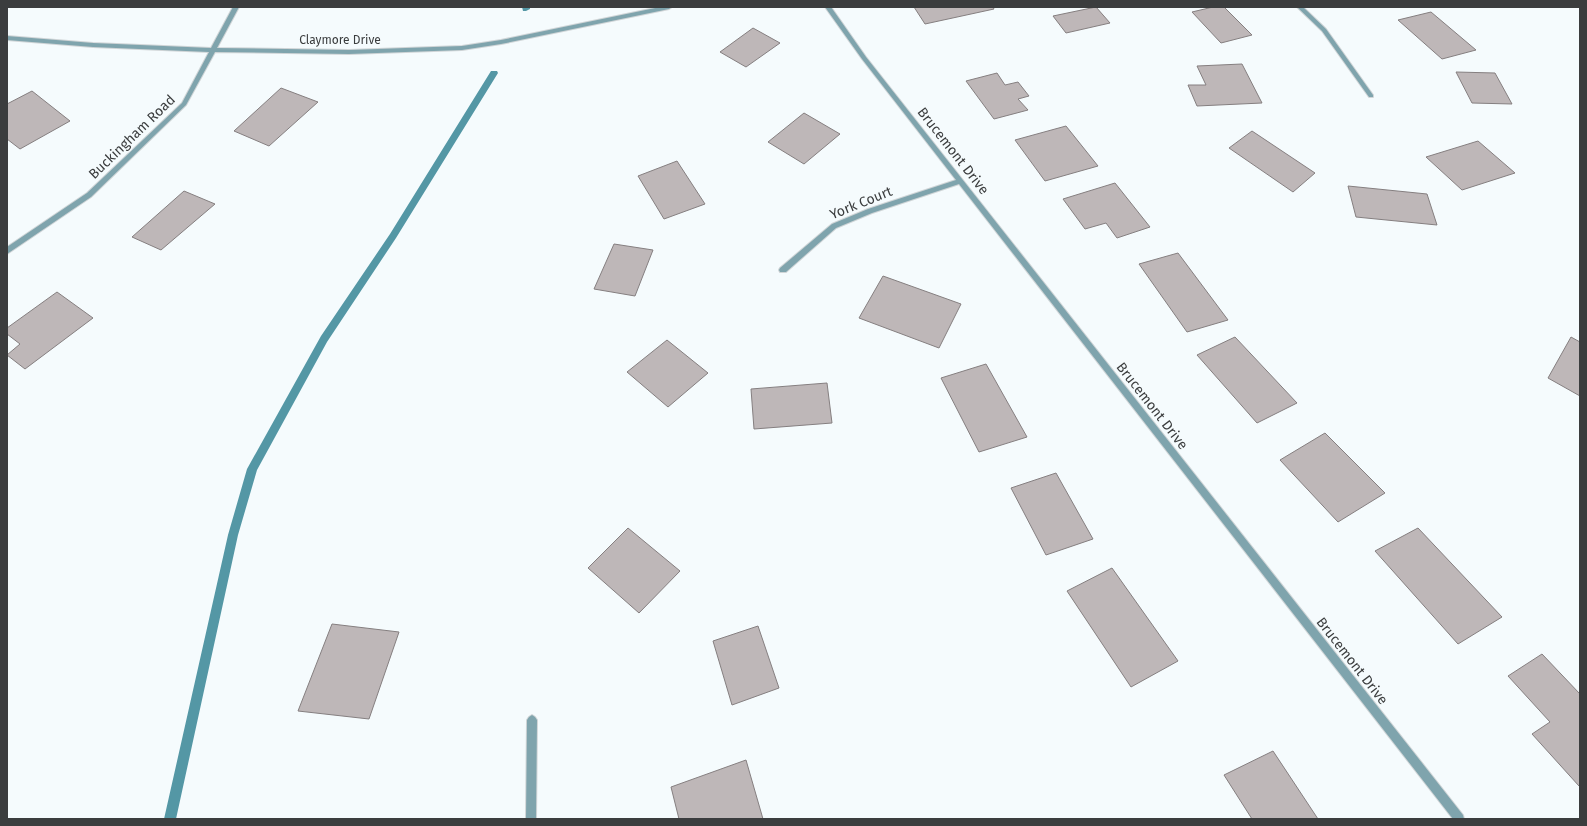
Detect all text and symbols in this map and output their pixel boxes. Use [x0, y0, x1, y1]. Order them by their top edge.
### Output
street label: Claymore Drive [299, 33, 381, 47]
street label: Buckingham Road [85, 91, 179, 183]
street label: Brucemont Drive [914, 104, 992, 198]
street label: York Court [827, 182, 896, 223]
street label: Brucemont Drive [1113, 359, 1191, 453]
street label: Brucemont Drive [1313, 614, 1391, 708]

